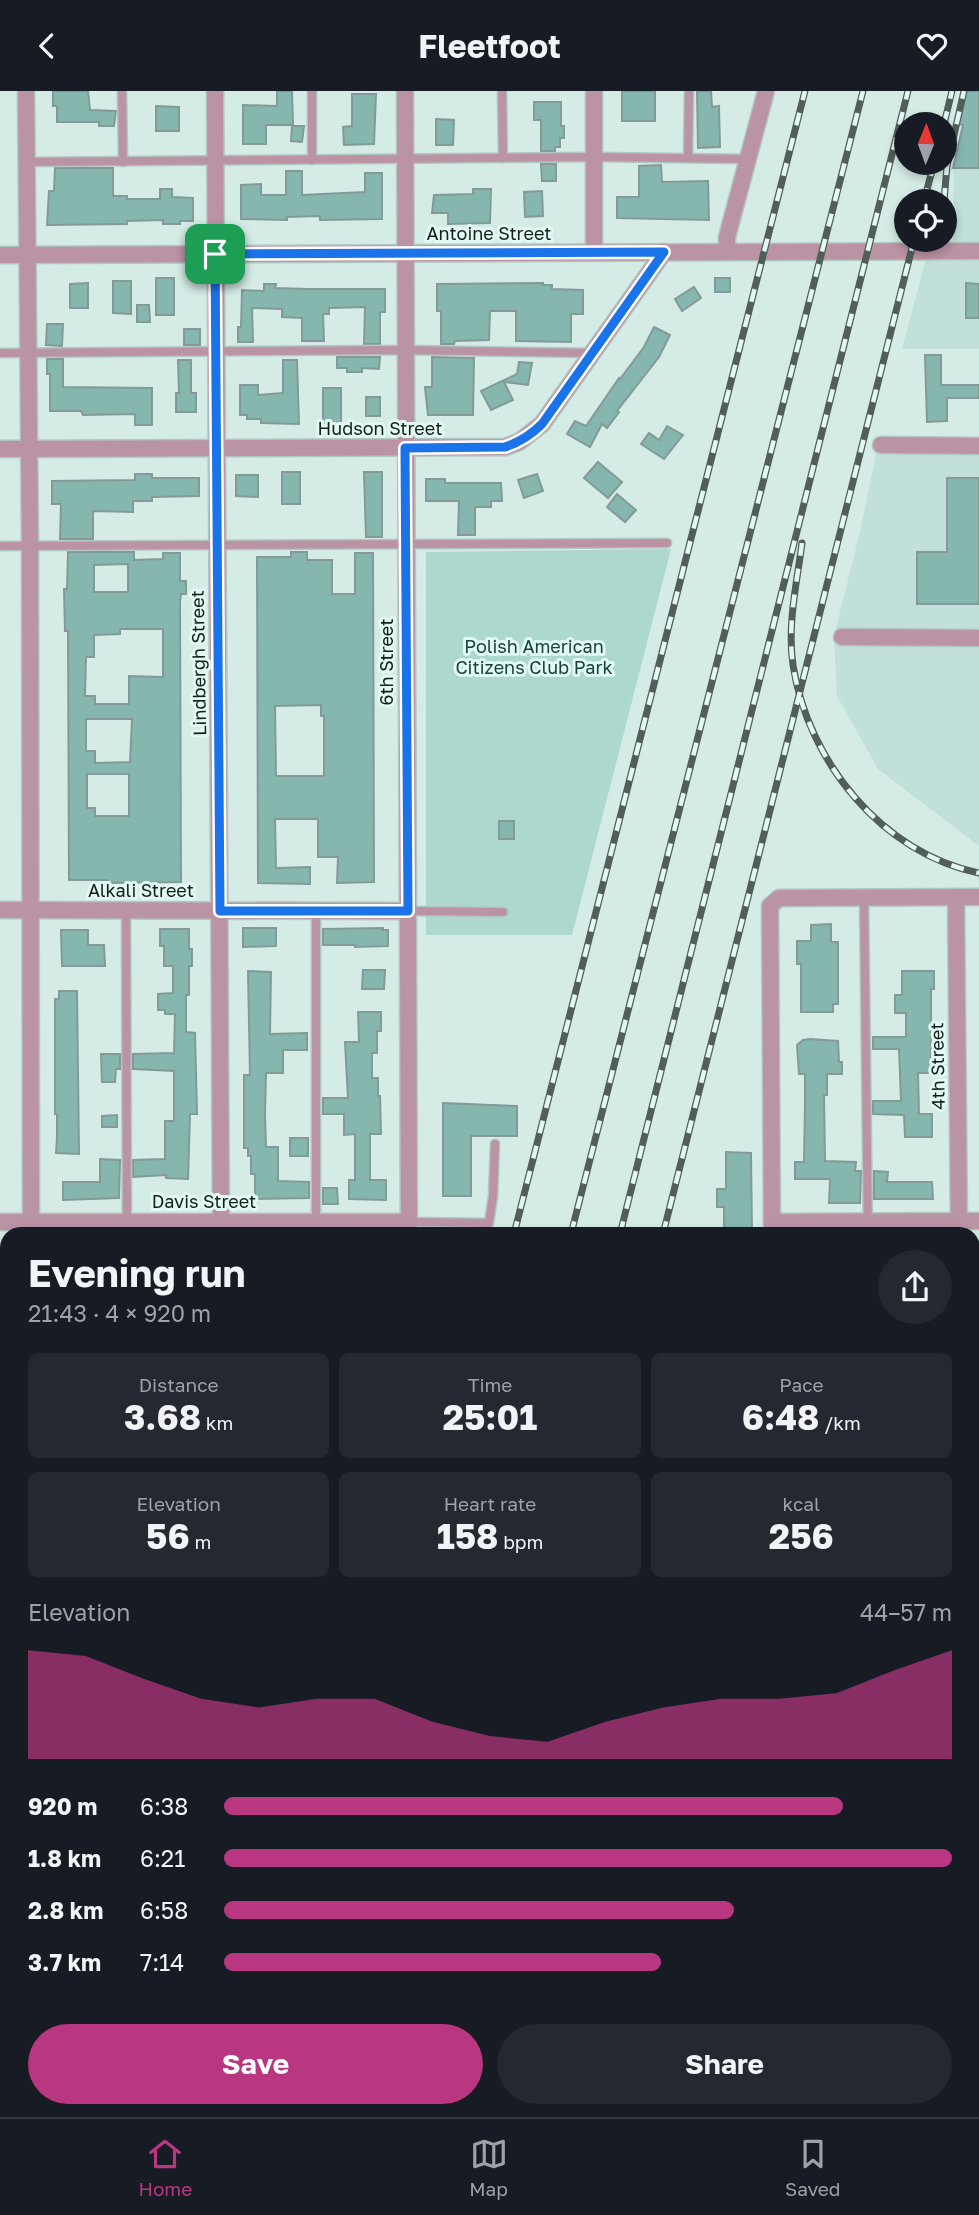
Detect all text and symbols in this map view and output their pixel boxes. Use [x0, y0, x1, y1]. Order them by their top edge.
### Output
icon: back [28, 27, 66, 65]
text: Fleetfoot [418, 27, 561, 65]
icon: heart [913, 27, 951, 65]
north arrow [894, 112, 957, 175]
map controls [894, 112, 957, 252]
button: locate [894, 189, 957, 252]
street label: Antoine Street [426, 222, 552, 244]
pin [185, 224, 245, 284]
icon: arrive [196, 235, 234, 273]
street label: Hudson Street [318, 417, 442, 439]
street label: Lindbergh Street [186, 590, 210, 736]
street label: 6th Street [375, 619, 397, 705]
park label: Polish American Citizens Club Park [455, 635, 613, 678]
street label: Alkali Street [88, 879, 194, 901]
street label: 4th Street [925, 1022, 949, 1110]
street label: Davis Street [152, 1190, 256, 1212]
text: Evening run [28, 1250, 246, 1295]
button: share [878, 1250, 952, 1324]
text: 21:43 · 4 × 920 m [28, 1299, 211, 1327]
text: Distance [139, 1373, 219, 1396]
text: Time [468, 1373, 512, 1396]
text: Pace [779, 1373, 824, 1396]
text: 3.68 [124, 1396, 201, 1438]
text: 25:01 [443, 1396, 537, 1438]
text: 6:48 [742, 1396, 819, 1438]
text: km [201, 1411, 233, 1434]
text: /km [819, 1411, 861, 1434]
text: Elevation [136, 1492, 221, 1515]
text: Heart rate [444, 1492, 536, 1515]
text: kcal [783, 1492, 820, 1515]
text: 56 [146, 1515, 190, 1557]
text: 158 [437, 1515, 498, 1557]
text: 256 [769, 1515, 834, 1557]
text: m [190, 1530, 211, 1553]
text: bpm [498, 1530, 543, 1553]
text: Elevation [28, 1598, 130, 1626]
text: 44–57 m [860, 1598, 952, 1626]
text: 920 m [28, 1792, 97, 1820]
text: 6:38 [140, 1792, 188, 1820]
text: 1.8 km [28, 1844, 101, 1872]
text: 6:21 [140, 1844, 185, 1872]
text: 2.8 km [28, 1896, 103, 1924]
text: 6:58 [140, 1896, 188, 1924]
text: 3.7 km [28, 1948, 101, 1976]
text: 7:14 [140, 1948, 184, 1976]
button: Save [28, 2024, 483, 2104]
button: Share [497, 2024, 952, 2104]
tab: Home [139, 2135, 192, 2200]
tab: Map [469, 2135, 508, 2200]
tab: Saved [785, 2135, 840, 2200]

